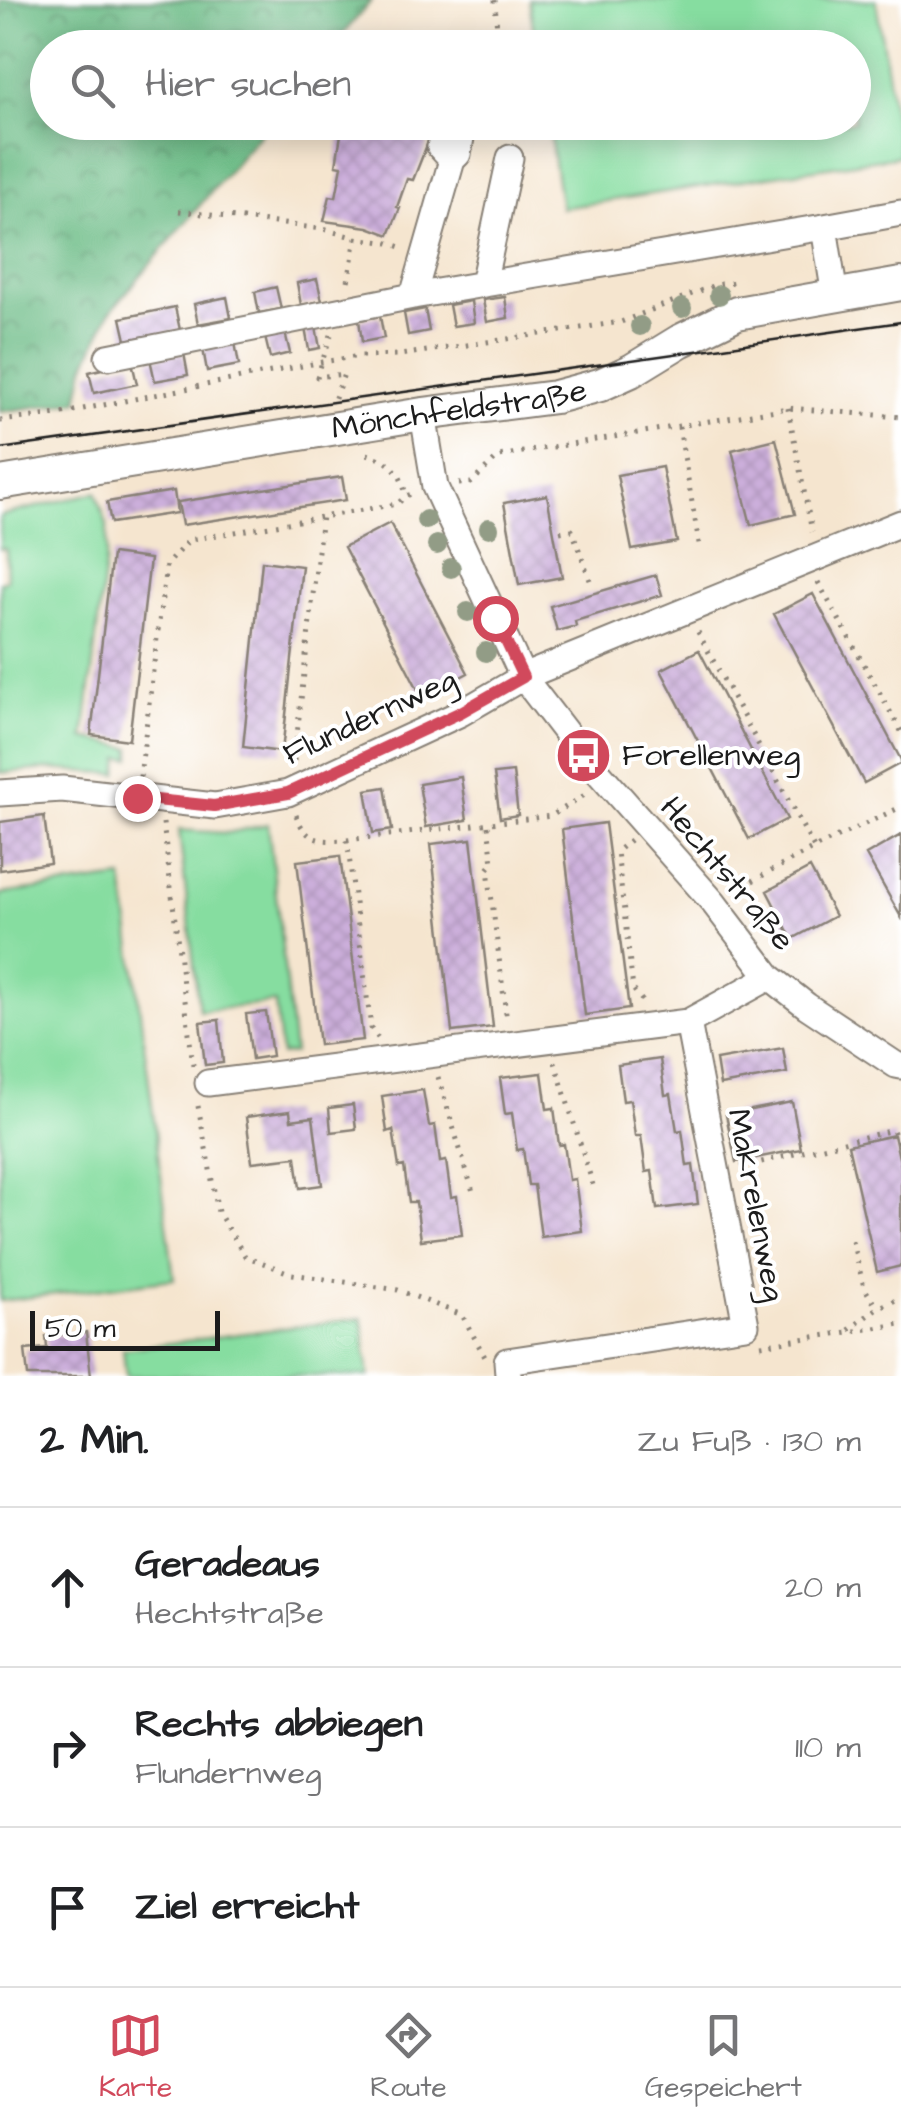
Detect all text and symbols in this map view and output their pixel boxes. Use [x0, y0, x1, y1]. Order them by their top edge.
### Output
search box [30, 30, 871, 140]
icon: search [65, 58, 120, 113]
text: Hier suchen [145, 59, 351, 111]
street label: Mönchfeldstraße [328, 367, 592, 451]
route start [473, 596, 519, 642]
street label: Flundernweg [276, 657, 464, 777]
bus stop icon: Forellenweg [553, 725, 613, 785]
place label: Forellenweg [622, 733, 800, 778]
route end [115, 776, 161, 822]
street label: Hechtstraße [649, 787, 805, 961]
street label: Makrelenweg [715, 1105, 797, 1305]
scale bar [30, 1306, 220, 1350]
text: 50 m [45, 1309, 116, 1348]
text: 2 Min. [40, 1412, 149, 1470]
text: Zu Fuß · 130 m [637, 1419, 861, 1464]
text: Geradeaus [135, 1539, 320, 1591]
icon: ahead [40, 1560, 95, 1615]
text: 20 m [785, 1565, 861, 1610]
text: Hechtstraße [135, 1591, 324, 1636]
text: Rechts abbiegen [135, 1699, 423, 1751]
icon: right [40, 1720, 95, 1775]
text: 110 m [795, 1725, 861, 1770]
text: Flundernweg [135, 1751, 322, 1796]
icon: arrive [40, 1880, 95, 1935]
text: Ziel erreicht [135, 1881, 359, 1933]
tab: Karte [99, 2008, 172, 2107]
tab: Route [370, 2008, 447, 2107]
tab: Gespeichert [645, 2008, 802, 2107]

